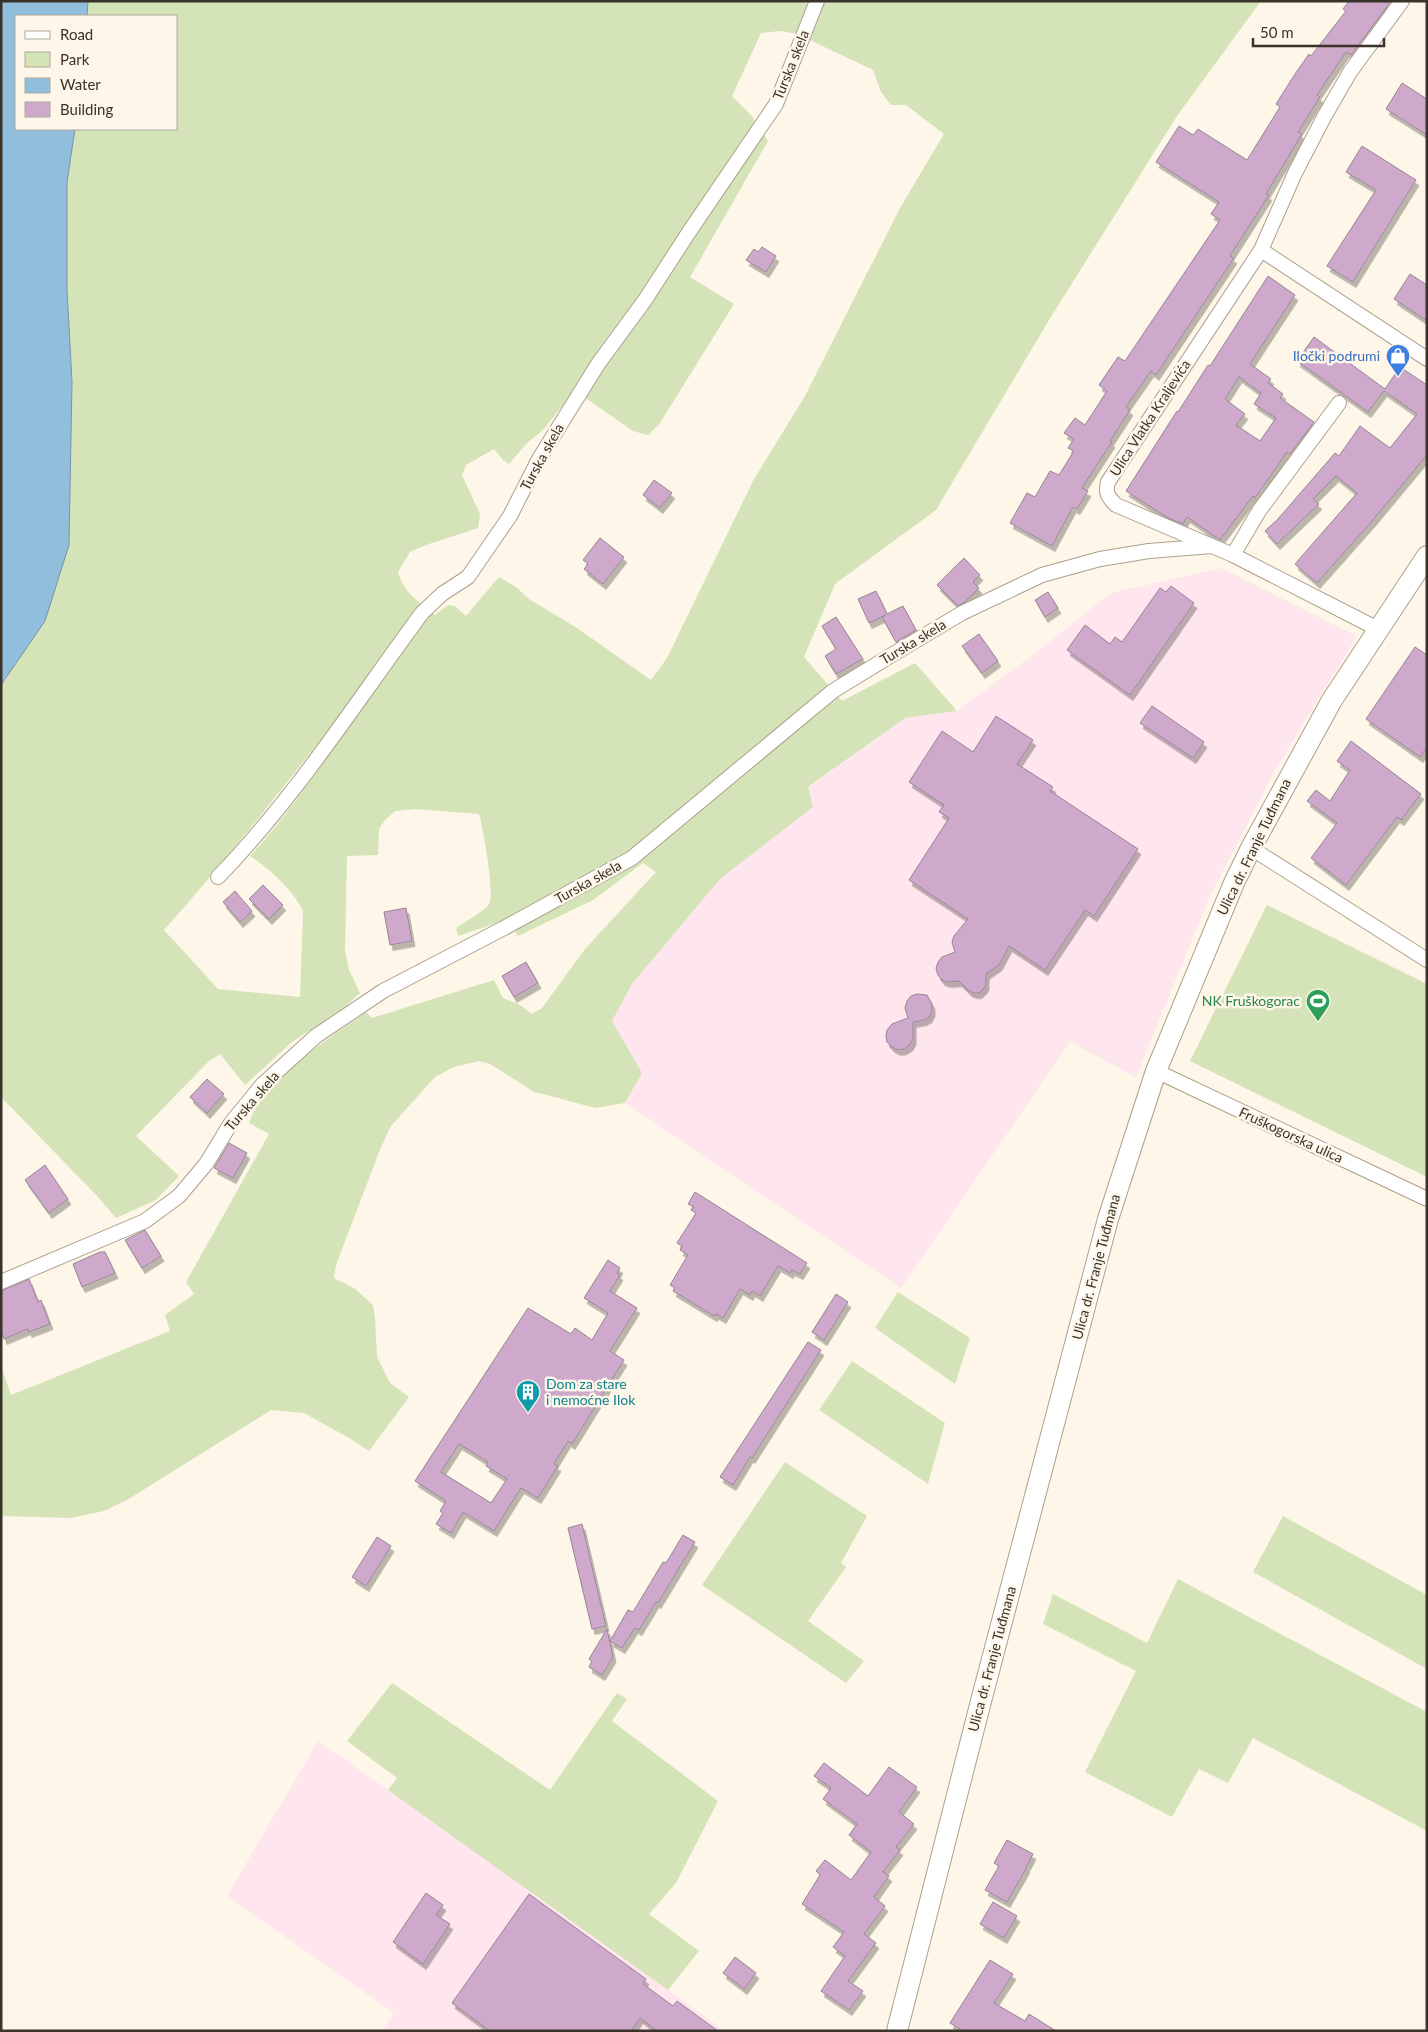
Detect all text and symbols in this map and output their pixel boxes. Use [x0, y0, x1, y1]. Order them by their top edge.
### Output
legend [15, 15, 178, 130]
scale bar [1253, 15, 1384, 47]
text: 50 m [1260, 23, 1294, 41]
text: Road [60, 25, 93, 43]
street label: Turska skela [769, 27, 812, 102]
text: Park [60, 50, 90, 68]
text: Water [60, 75, 101, 93]
text: Building [60, 100, 113, 118]
shop icon: Iločki podrumi [1385, 343, 1411, 377]
place label: Iločki podrumi [1293, 347, 1380, 364]
street label: Ulica Vlatka Kraljevića [1106, 356, 1194, 479]
street label: Turska skela [516, 420, 567, 493]
street label: Turska skela [877, 615, 949, 668]
street label: Ulica dr. Franje Tuđmana [1213, 776, 1294, 918]
street label: Turska skela [551, 856, 624, 907]
sports icon: NK Fruškogorac [1305, 988, 1331, 1022]
place label: NK Fruškogorac [1202, 992, 1300, 1009]
street label: Turska skela [221, 1067, 282, 1134]
street label: Fruškogorska ulica [1236, 1103, 1346, 1166]
street label: Ulica dr. Franje Tuđmana [1068, 1192, 1123, 1342]
place label: Dom za stare i nemoćne Ilok [546, 1375, 636, 1408]
building icon: Dom za stare i nemoćne Ilok [515, 1379, 541, 1413]
street label: Ulica dr. Franje Tuđmana [964, 1584, 1019, 1734]

